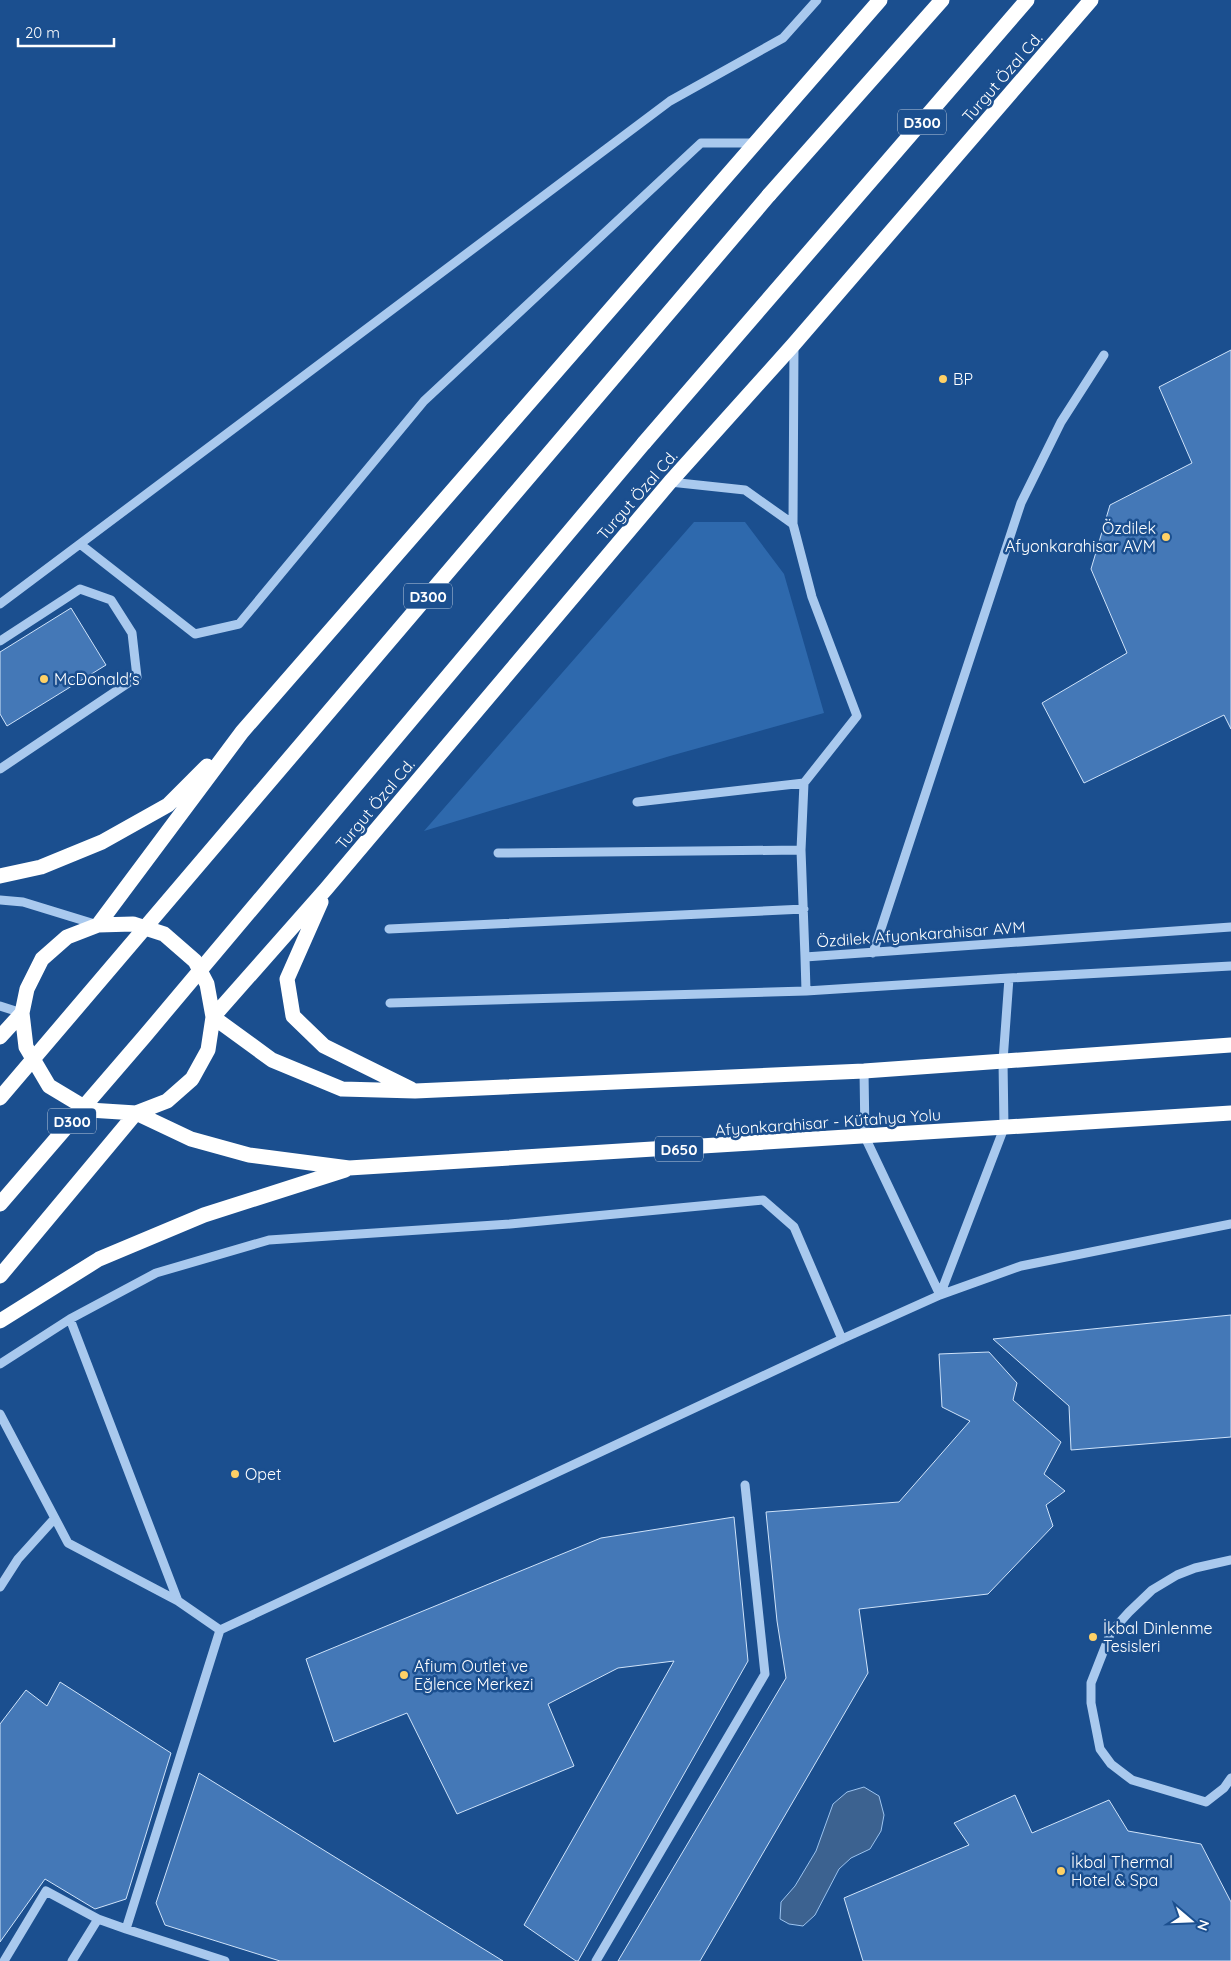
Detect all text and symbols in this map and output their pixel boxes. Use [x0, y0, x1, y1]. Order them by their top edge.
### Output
scale bar [18, 15, 114, 47]
text: 20 m [25, 23, 60, 42]
street label: Turgut Özal Cd. [958, 28, 1046, 126]
road number: D300 [898, 110, 946, 134]
place label: BP [953, 369, 973, 389]
marker: BP [937, 373, 949, 385]
street label: Turgut Özal Cd. [593, 446, 681, 544]
place label: Özdilek Afyonkarahisar AVM [1005, 518, 1156, 556]
marker: Özdilek Afyonkarahisar AVM [1160, 531, 1172, 543]
road number: D300 [404, 584, 452, 608]
place label: McDonald's [54, 669, 140, 689]
marker: McDonald's [38, 673, 50, 685]
street label: Turgut Özal Cd. [331, 755, 419, 853]
street label: Özdilek Afyonkarahisar AVM [816, 917, 1026, 951]
street label: Afyonkarahisar - Kütahya Yolu [714, 1104, 942, 1140]
road number: D300 [48, 1108, 96, 1134]
road number: D650 [655, 1136, 703, 1162]
place label: Opet [245, 1464, 281, 1484]
marker: Opet [229, 1468, 241, 1480]
place label: İkbal Dinlenme Tesisleri [1103, 1618, 1213, 1656]
marker: İkbal Dinlenme Tesisleri [1087, 1631, 1099, 1643]
place label: Afium Outlet ve Eğlence Merkezi [414, 1656, 533, 1694]
marker: Afium Outlet ve Eğlence Merkezi [398, 1669, 410, 1681]
place label: İkbal Thermal Hotel & Spa [1071, 1852, 1173, 1890]
marker: İkbal Thermal Hotel & Spa [1055, 1865, 1067, 1877]
north arrow [1166, 1896, 1216, 1946]
text: N [1193, 1917, 1213, 1933]

